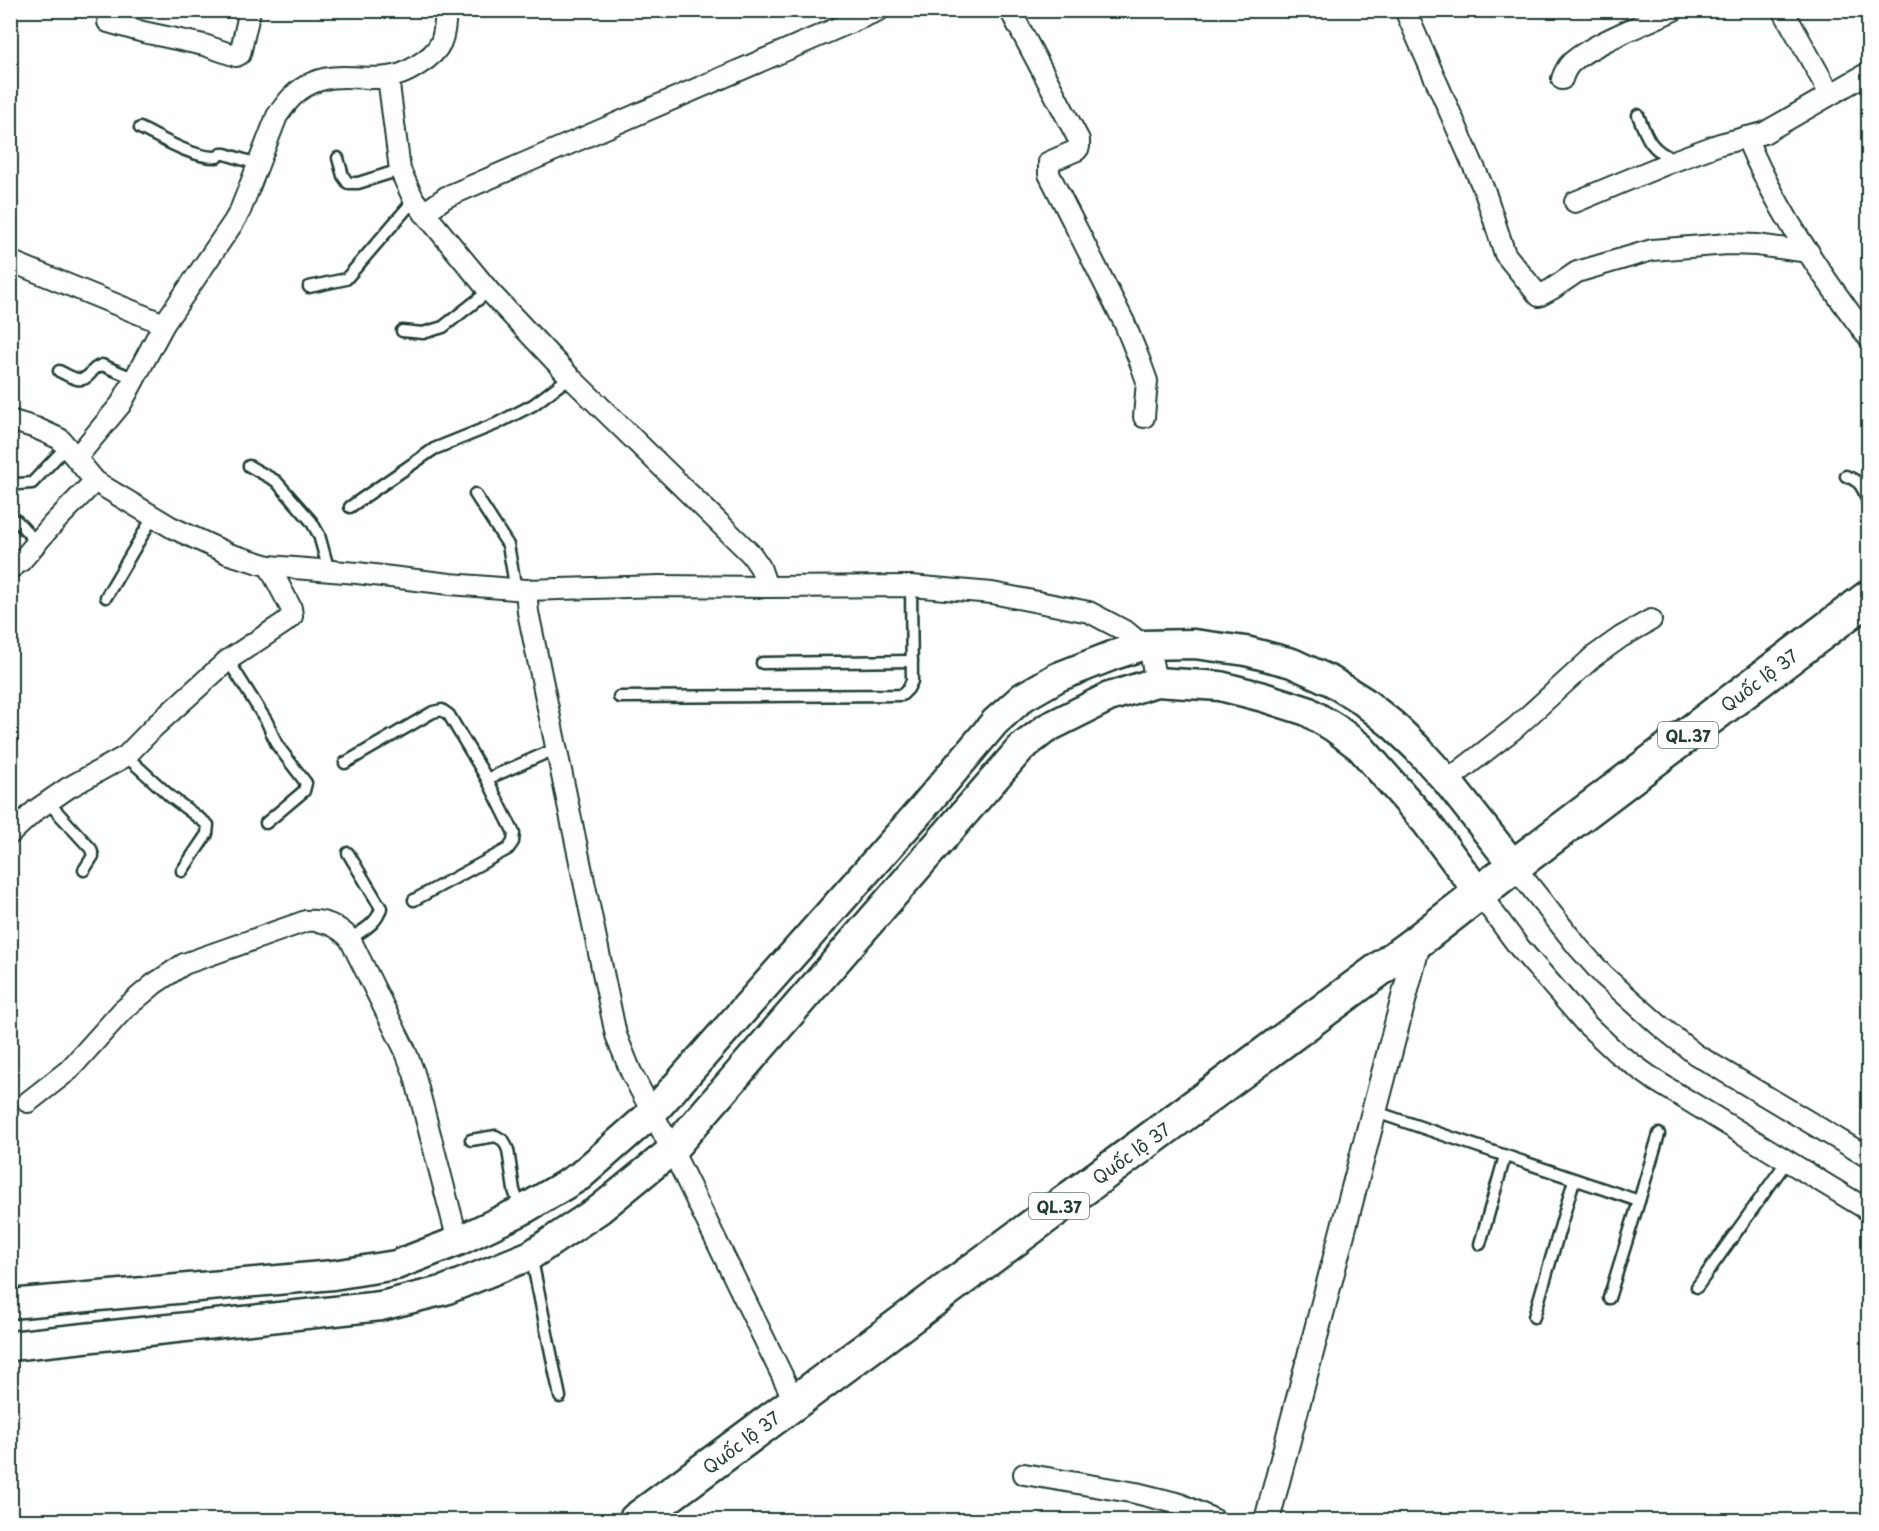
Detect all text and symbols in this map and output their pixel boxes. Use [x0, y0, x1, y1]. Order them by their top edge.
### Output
street label: Quốc lộ 37 [1715, 642, 1804, 718]
road number: QL.37 [1658, 722, 1718, 748]
street label: Quốc lộ 37 [1086, 1115, 1176, 1191]
road number: QL.37 [1029, 1193, 1089, 1219]
street label: Quốc lộ 37 [697, 1404, 786, 1480]

